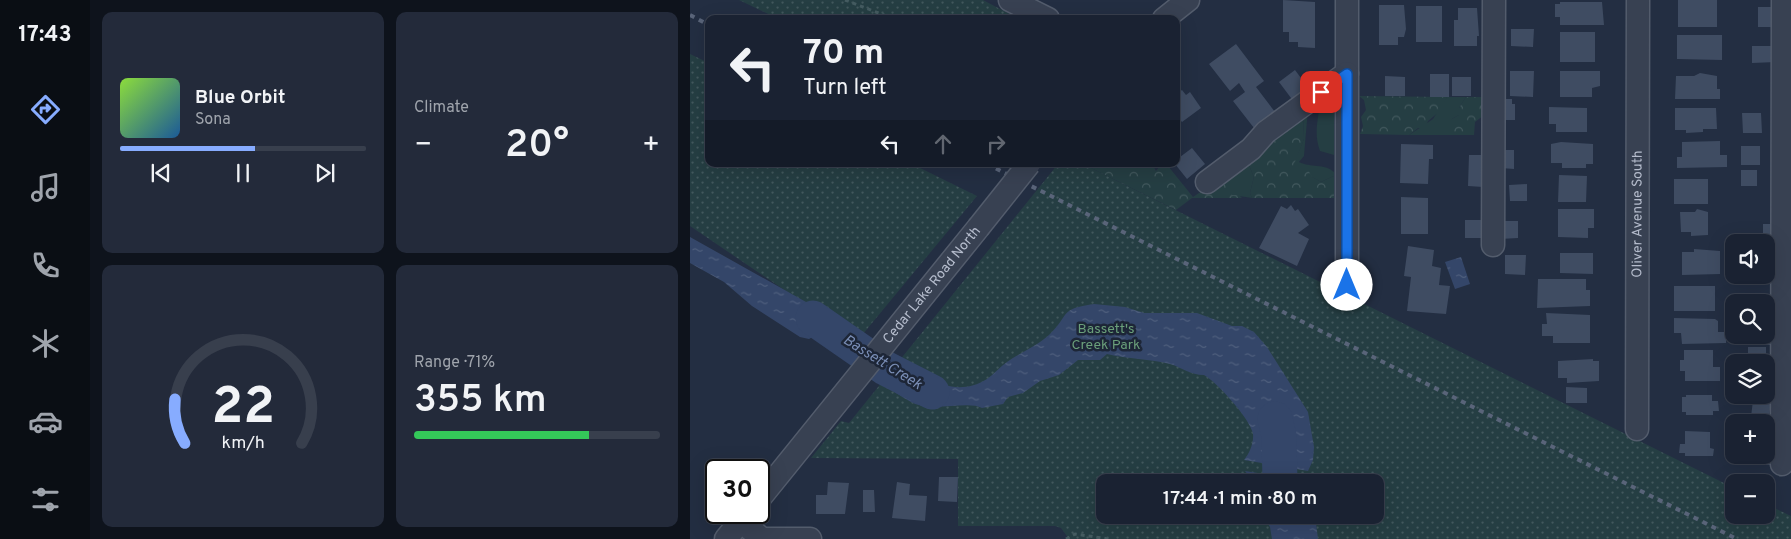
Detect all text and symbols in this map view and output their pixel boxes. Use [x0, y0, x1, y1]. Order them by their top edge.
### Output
text: 17:43 [18, 22, 72, 49]
text: 70 m [803, 32, 884, 76]
icon: left [720, 35, 785, 100]
pin [1300, 71, 1342, 113]
text: Turn left [803, 75, 886, 102]
icon: arrive [1307, 78, 1335, 106]
text: Blue Orbit [195, 86, 285, 110]
icon: directions [28, 92, 63, 127]
text: Climate [414, 98, 469, 118]
text: Sona [195, 110, 231, 130]
text: 20° [505, 122, 569, 171]
text: − [414, 128, 432, 164]
text: + [642, 128, 660, 164]
icon: left [876, 130, 904, 158]
icon: ahead [929, 130, 957, 158]
icon: right [982, 130, 1010, 158]
street label: Oliver Avenue South [1629, 150, 1646, 278]
icon: previous [147, 159, 175, 187]
icon: pause [229, 159, 257, 187]
icon: next [311, 159, 339, 187]
icon: music [28, 170, 63, 205]
street label: Cedar Lake Road North [879, 223, 984, 347]
map controls [1725, 234, 1775, 524]
button: sound [1725, 234, 1775, 284]
icon: phone [28, 248, 63, 283]
position arrow [1320, 258, 1372, 310]
button: search [1725, 294, 1775, 344]
park label: Bassett's Creek Park [1071, 321, 1141, 354]
icon: climate [28, 326, 63, 361]
water label: Bassett Creek [839, 331, 925, 395]
text: Range · 71% [414, 353, 495, 373]
button: layers [1725, 354, 1775, 404]
text: 22 [211, 376, 275, 442]
text: 355 km [414, 377, 547, 426]
icon: car [28, 404, 63, 439]
button: + [1725, 414, 1775, 464]
text: km/h [221, 432, 265, 455]
speed limit sign: 30 [705, 459, 770, 524]
button: − [1725, 474, 1775, 524]
icon: filters [28, 482, 63, 517]
text: 17:44 · 1 min · 80 m [1163, 487, 1317, 511]

